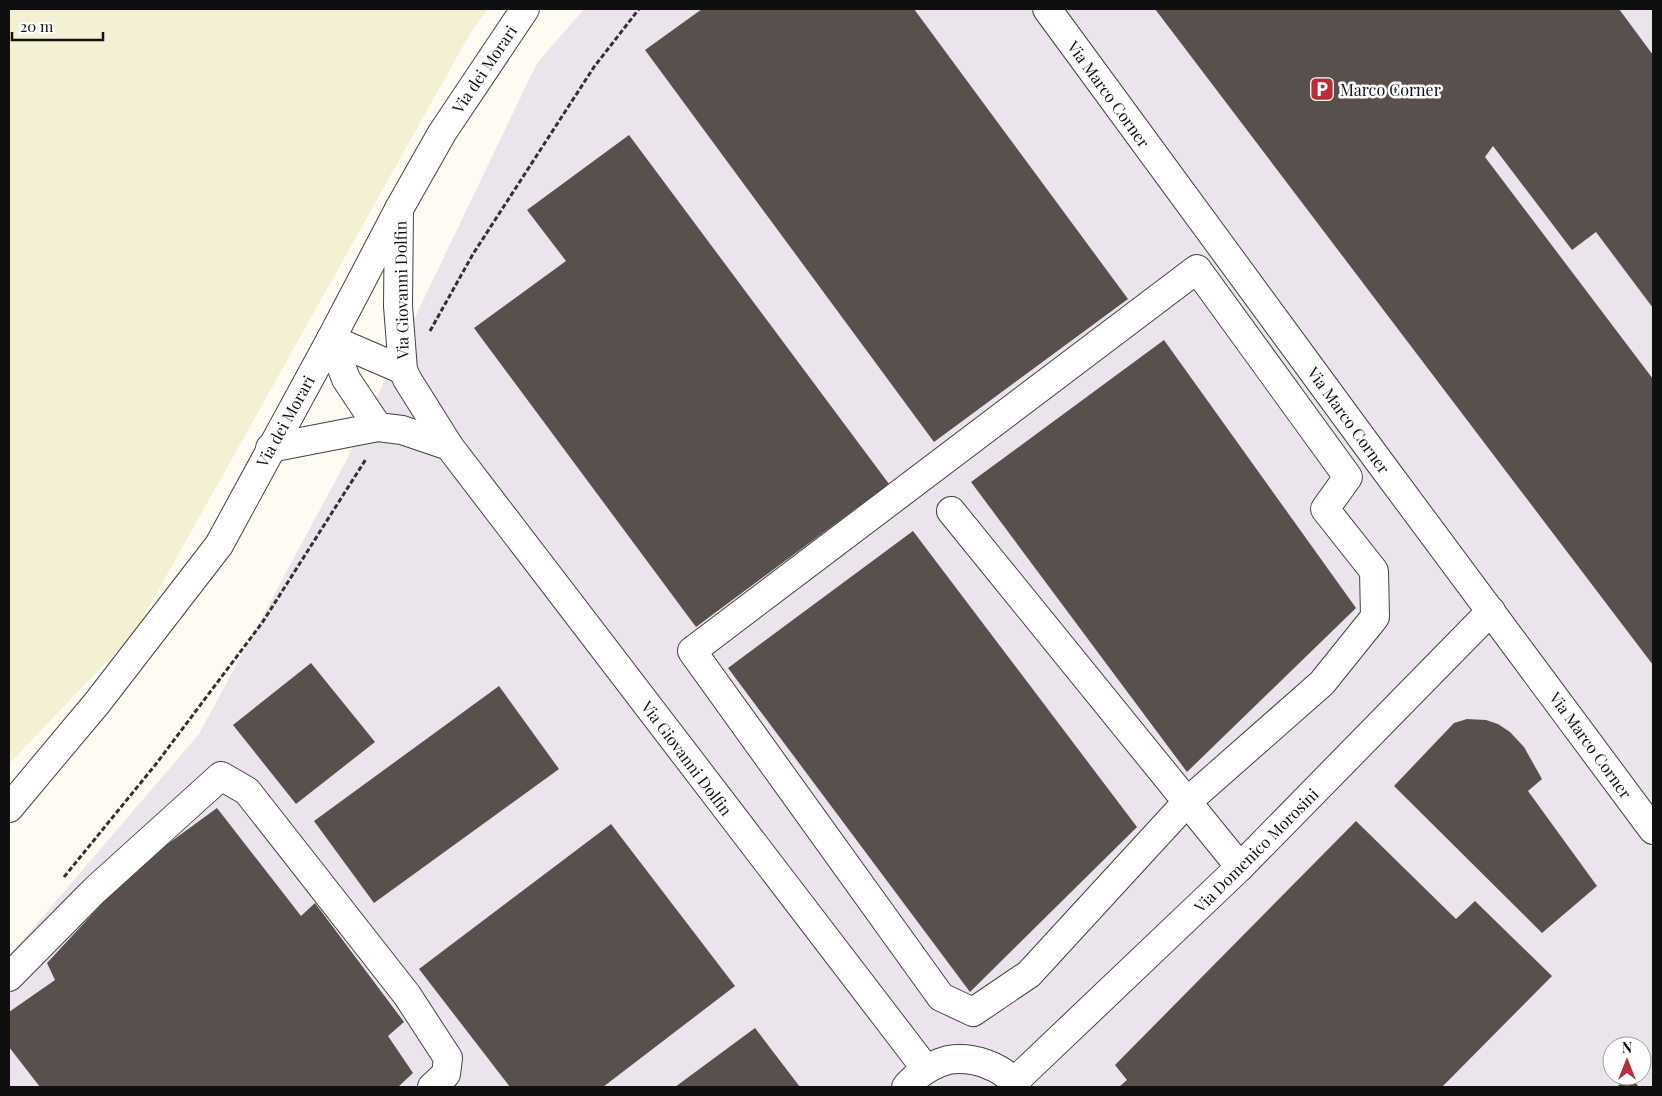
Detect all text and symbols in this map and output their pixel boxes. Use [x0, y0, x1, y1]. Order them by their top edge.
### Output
scale bar [12, 10, 104, 42]
text: 20 m [20, 16, 54, 36]
street label: Via dei Morari [446, 21, 521, 118]
street label: Via Marco Corner [1063, 36, 1155, 152]
parking icon: Marco Corner [1309, 76, 1335, 102]
place label: Marco Corner [1340, 79, 1441, 100]
street label: Via Giovanni Dolfin [389, 220, 413, 360]
street label: Via Marco Corner [1303, 362, 1395, 478]
street label: Via dei Morari [251, 371, 319, 471]
street label: Via Marco Corner [1545, 687, 1637, 803]
street label: Via Giovanni Dolfin [636, 696, 737, 820]
street label: Via Domenico Morosini [1189, 783, 1323, 917]
north arrow [1602, 1036, 1652, 1086]
text: N [1622, 1038, 1632, 1057]

